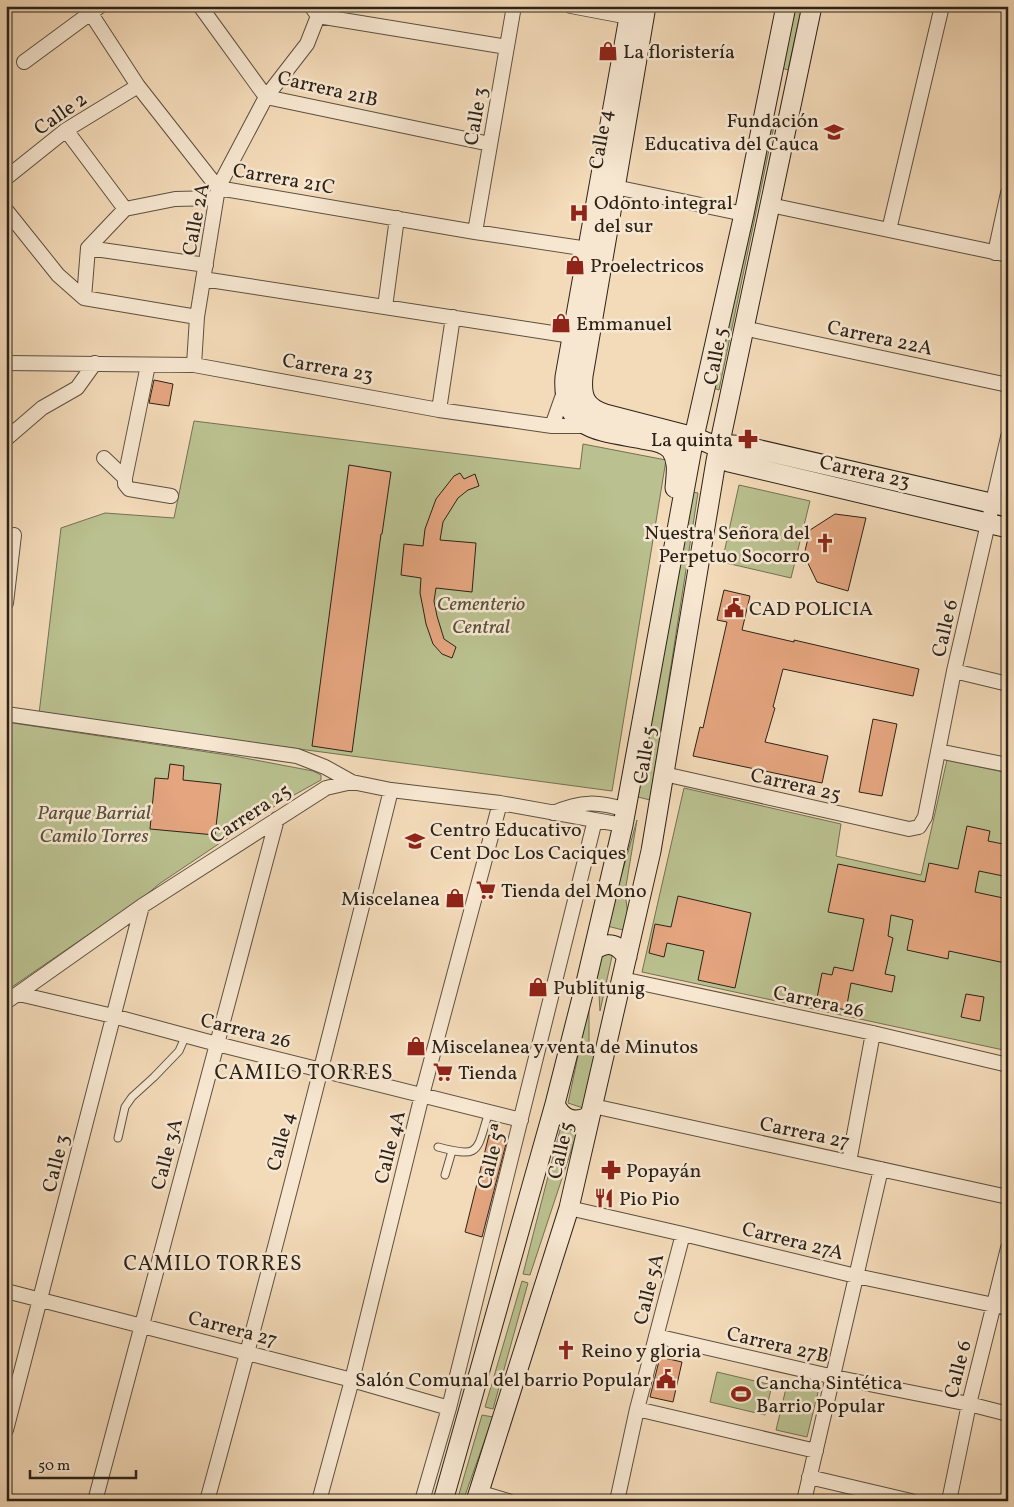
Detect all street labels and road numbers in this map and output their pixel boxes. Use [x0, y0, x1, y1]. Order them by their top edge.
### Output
street label: Carrera 21B [274, 65, 381, 115]
street label: Calle 3 [458, 85, 496, 148]
street label: Calle 2 [29, 86, 93, 143]
street label: Calle 4 [583, 107, 621, 172]
street label: Carrera 21C [230, 157, 337, 203]
street label: Calle 2A [176, 181, 218, 258]
street label: Carrera 22A [824, 314, 935, 364]
street label: Calle 5 [698, 325, 736, 388]
street label: Carrera 23 [280, 347, 375, 391]
street label: Carrera 23 [817, 449, 913, 497]
street label: Calle 6 [926, 597, 966, 660]
street label: Calle 5 [628, 724, 664, 786]
street label: Carrera 25 [748, 762, 844, 810]
street label: Carrera 25 [205, 778, 297, 851]
street label: Carrera 26 [770, 980, 867, 1026]
street label: Carrera 26 [197, 1007, 294, 1057]
street label: Calle 4A [368, 1108, 414, 1187]
street label: Calle 4 [261, 1109, 303, 1174]
street label: Carrera 27 [757, 1111, 852, 1157]
street label: Calle 3A [145, 1116, 191, 1193]
street label: Calle 5 [542, 1119, 582, 1182]
street label: Calle 5ª [471, 1121, 515, 1192]
street label: Calle 3 [36, 1132, 78, 1195]
street label: Carrera 27A [739, 1216, 846, 1268]
street label: Calle 5A [628, 1251, 672, 1328]
street label: Carrera 27 [185, 1305, 280, 1355]
street label: Carrera 27B [724, 1321, 831, 1371]
street label: Calle 6 [938, 1338, 980, 1401]

